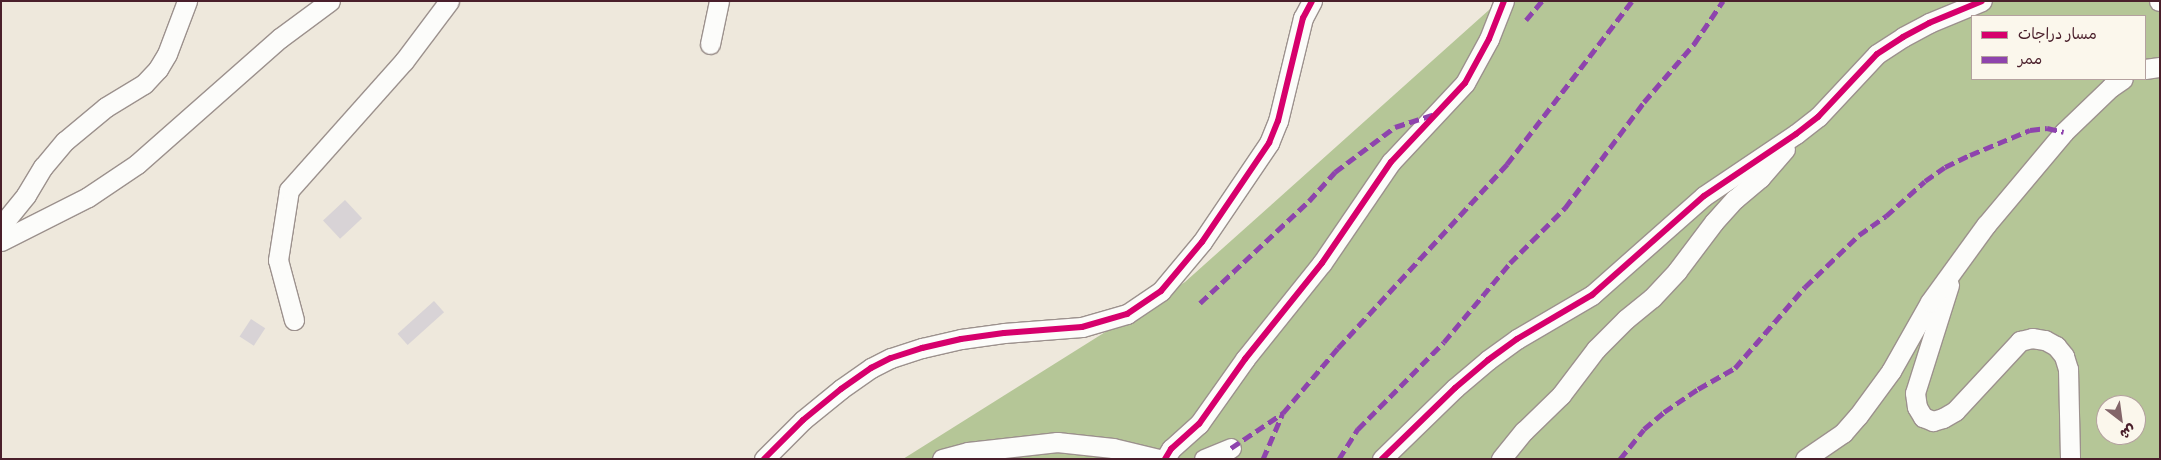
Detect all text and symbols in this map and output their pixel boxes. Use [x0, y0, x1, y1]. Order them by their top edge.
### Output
legend [1971, 15, 2146, 80]
text: مسار دراجات [2018, 24, 2097, 43]
text: ممر [2018, 49, 2042, 68]
north arrow [2096, 395, 2146, 445]
text: ش [2117, 420, 2139, 444]

